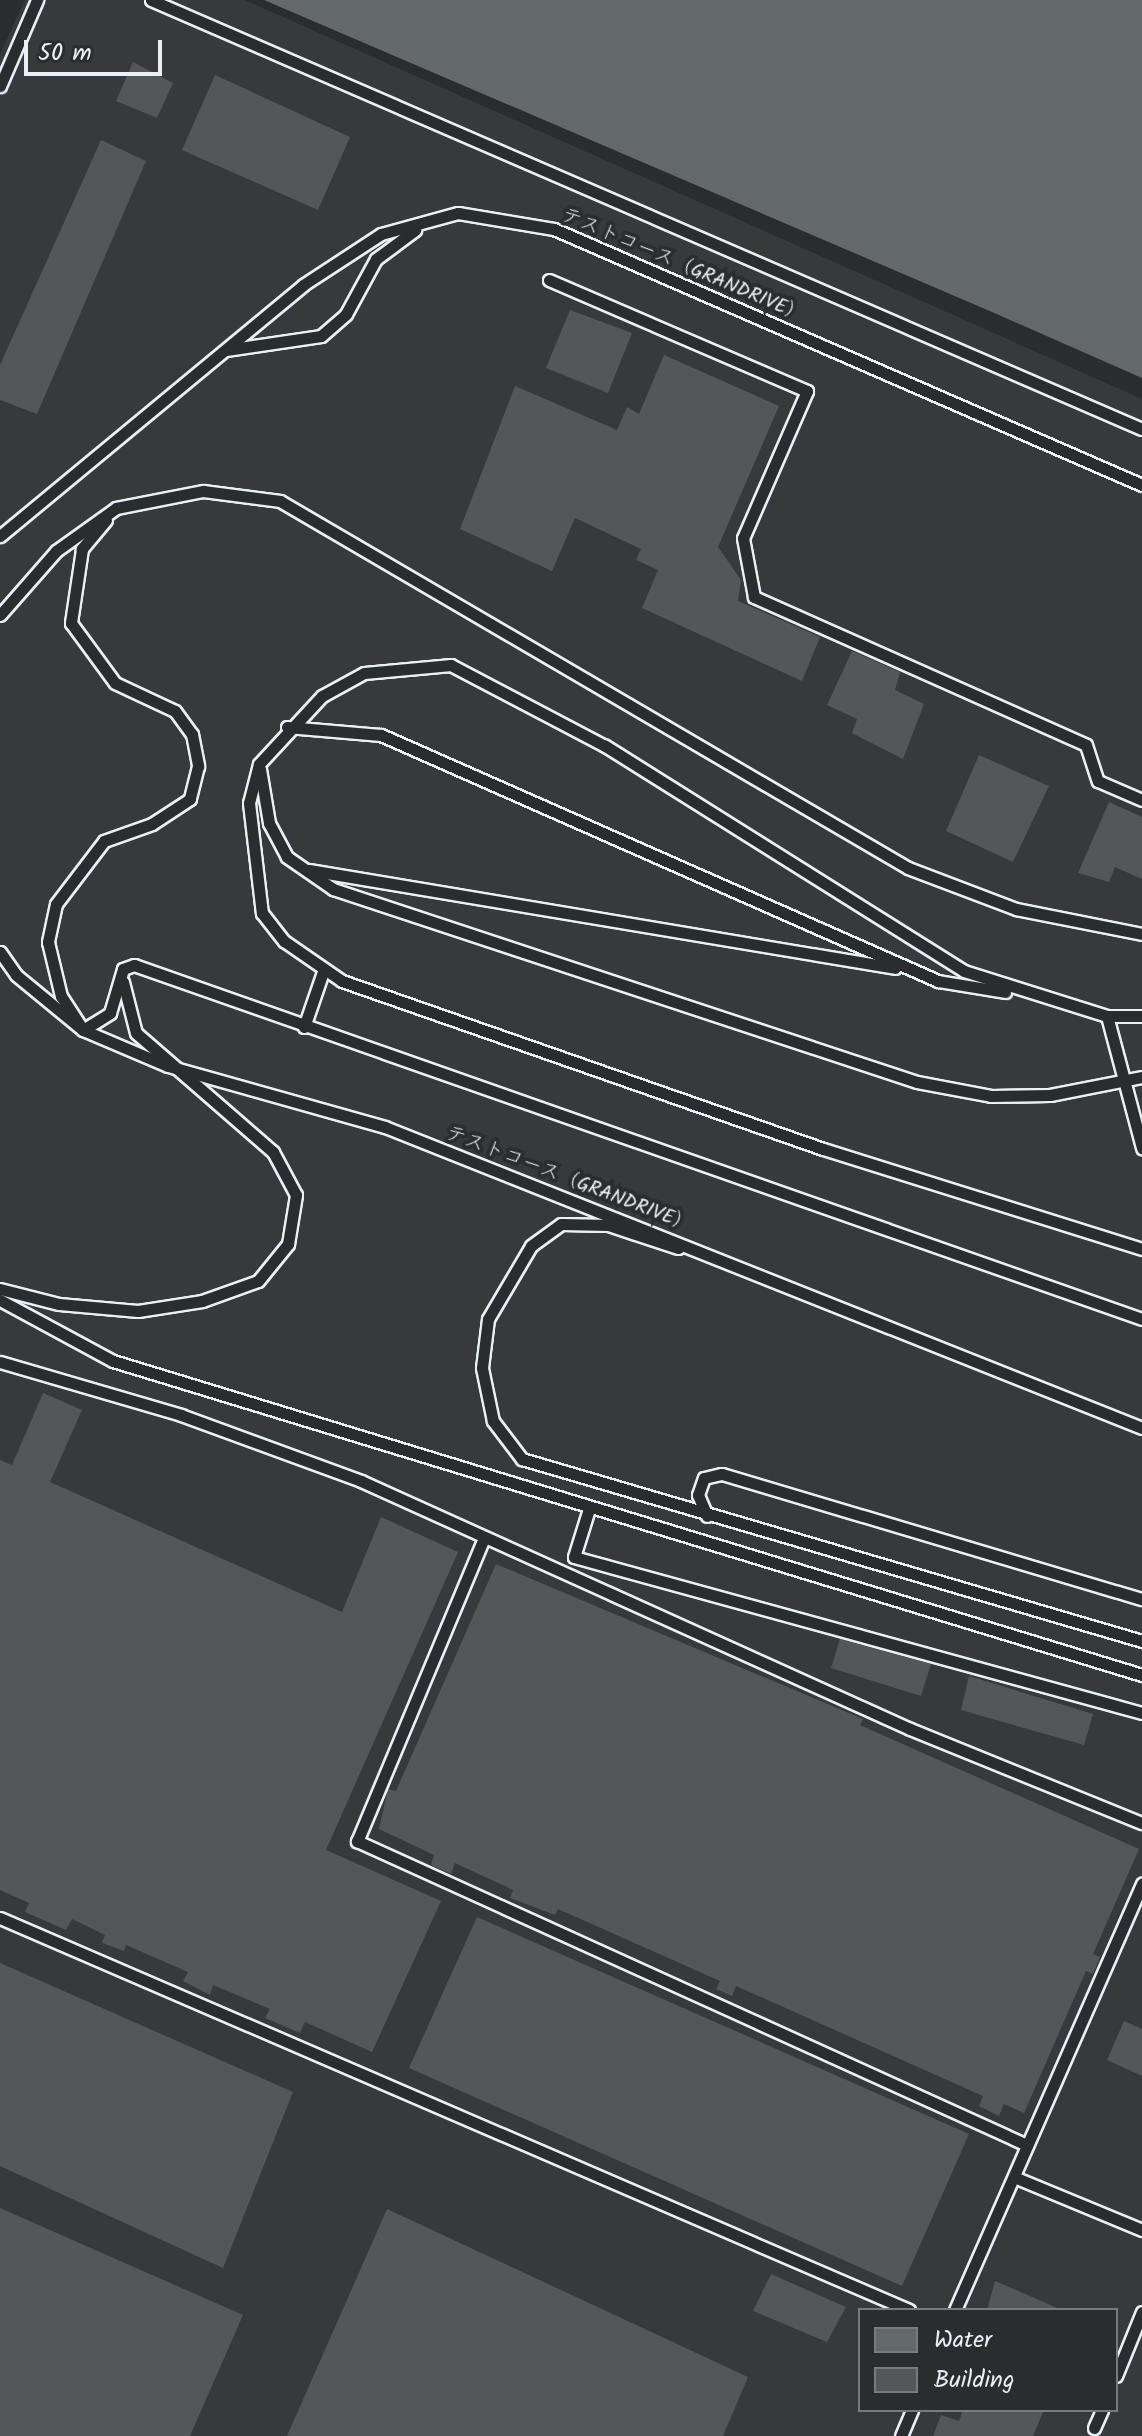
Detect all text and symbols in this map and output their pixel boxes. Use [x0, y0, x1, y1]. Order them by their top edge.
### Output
scale bar [28, 24, 166, 74]
text: 50 m [38, 34, 92, 73]
street label: テストコース（GRANDRIVE） [557, 204, 809, 328]
street label: テストコース（GRANDRIVE） [442, 1122, 696, 1238]
legend [858, 2308, 1118, 2412]
text: Water [934, 2321, 992, 2360]
text: Building [934, 2361, 1014, 2400]

